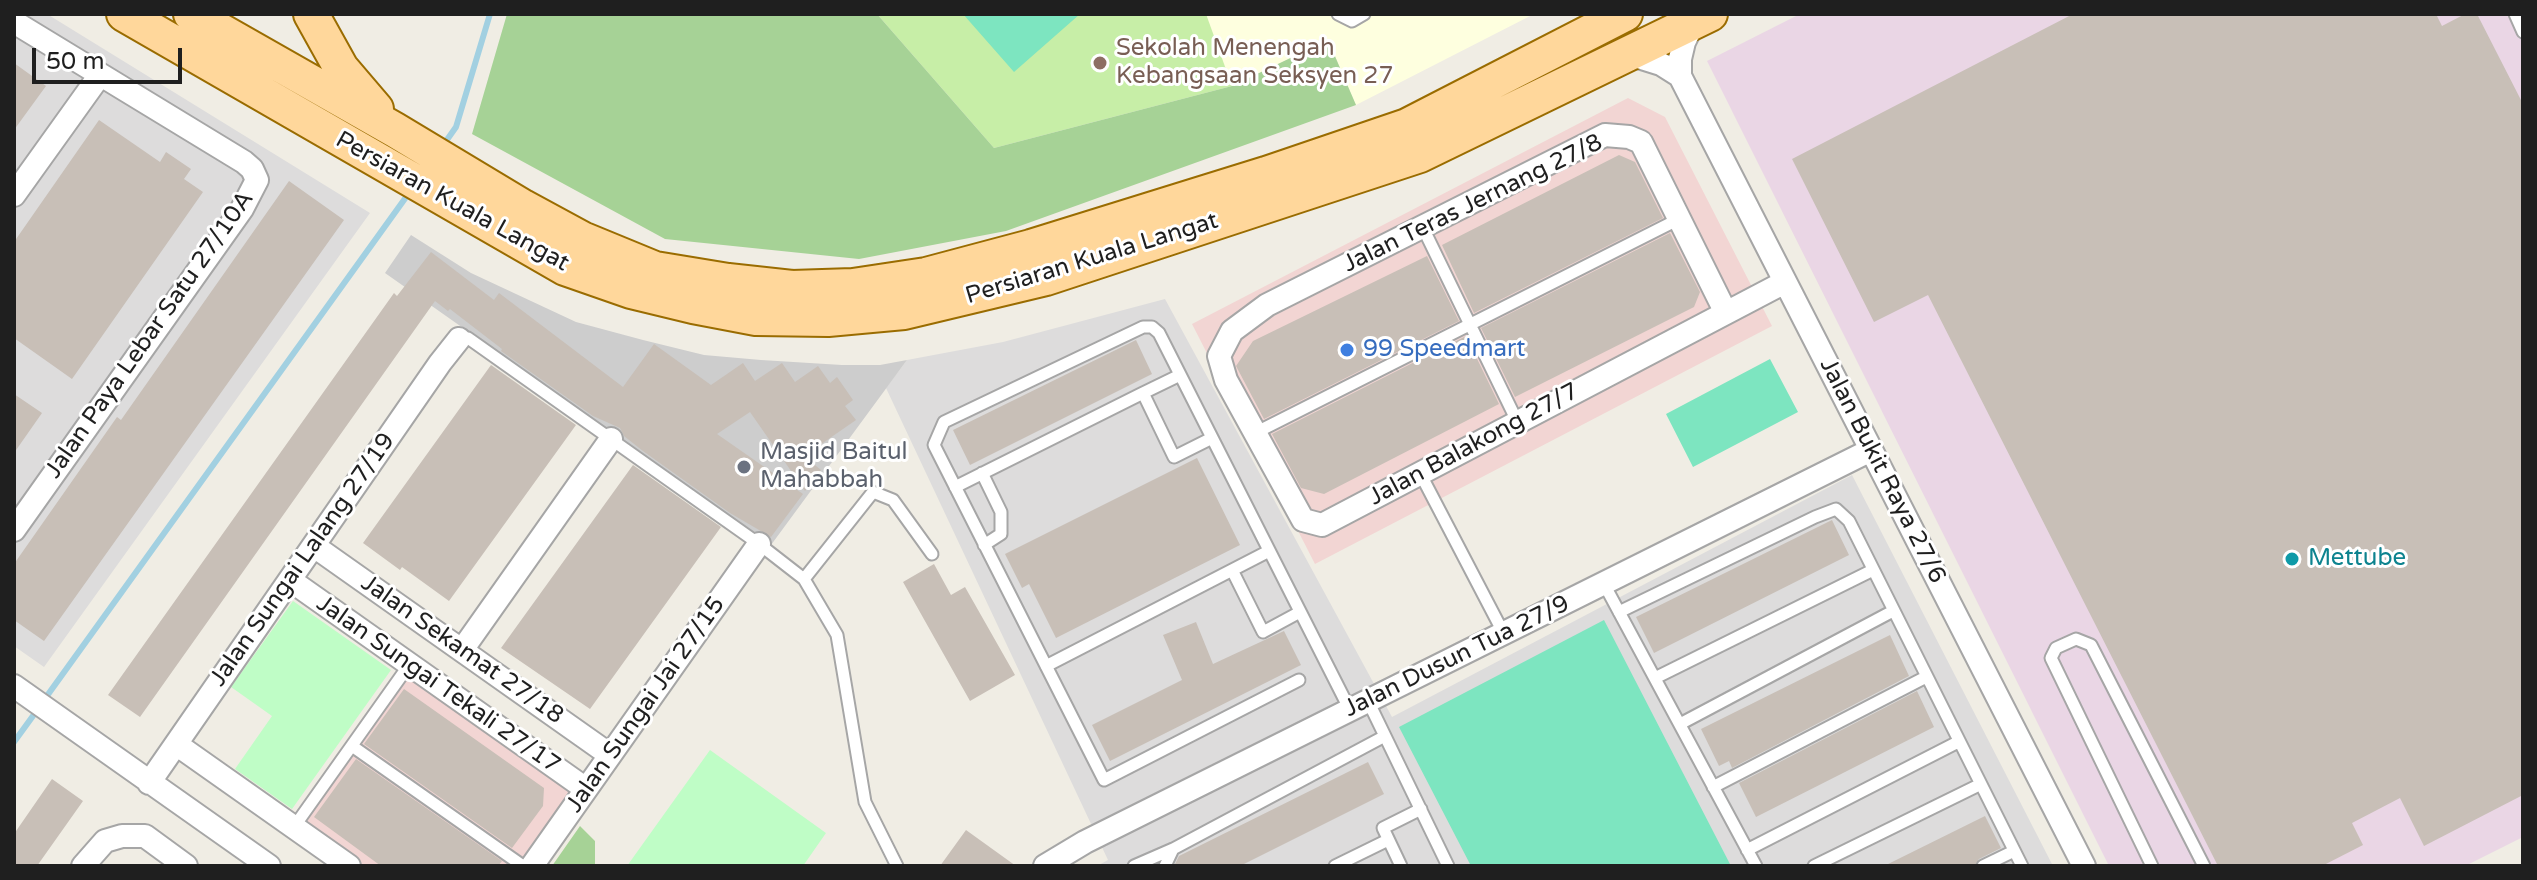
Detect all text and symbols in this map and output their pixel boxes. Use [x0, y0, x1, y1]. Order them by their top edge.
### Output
scale bar [36, 32, 186, 82]
place label: Sekolah Menengah Kebangsaan Seksyen 27 [1116, 35, 1393, 91]
text: 50 m [46, 47, 104, 76]
marker: Sekolah Menengah Kebangsaan Seksyen 27 [1091, 54, 1109, 72]
street label: Persiaran Kuala Langat [330, 126, 574, 278]
street label: Jalan Teras Jernang 27/8 [1339, 129, 1607, 279]
street label: Jalan Paya Lebar Satu 27/10A [40, 186, 260, 484]
street label: Persiaran Kuala Langat [962, 207, 1222, 311]
place label: 99 Speedmart [1363, 336, 1525, 364]
marker: 99 Speedmart [1338, 341, 1356, 359]
street label: Jalan Bukit Raya 27/6 [1813, 354, 1951, 588]
street label: Jalan Balakong 27/7 [1364, 377, 1584, 513]
street label: Jalan Sungai Lalang 27/19 [204, 428, 402, 692]
place label: Masjid Baitul Mahabbah [760, 439, 908, 495]
marker: Masjid Baitul Mahabbah [735, 458, 753, 476]
place label: Mettube [2308, 545, 2406, 573]
marker: Mettube [2283, 550, 2301, 568]
street label: Jalan Sekamat 27/18 [355, 569, 569, 731]
street label: Jalan Sungai Tekali 27/17 [311, 590, 565, 780]
street label: Jalan Dusun Tua 27/9 [1340, 590, 1574, 724]
street label: Jalan Sungai Jai 27/15 [561, 592, 731, 818]

